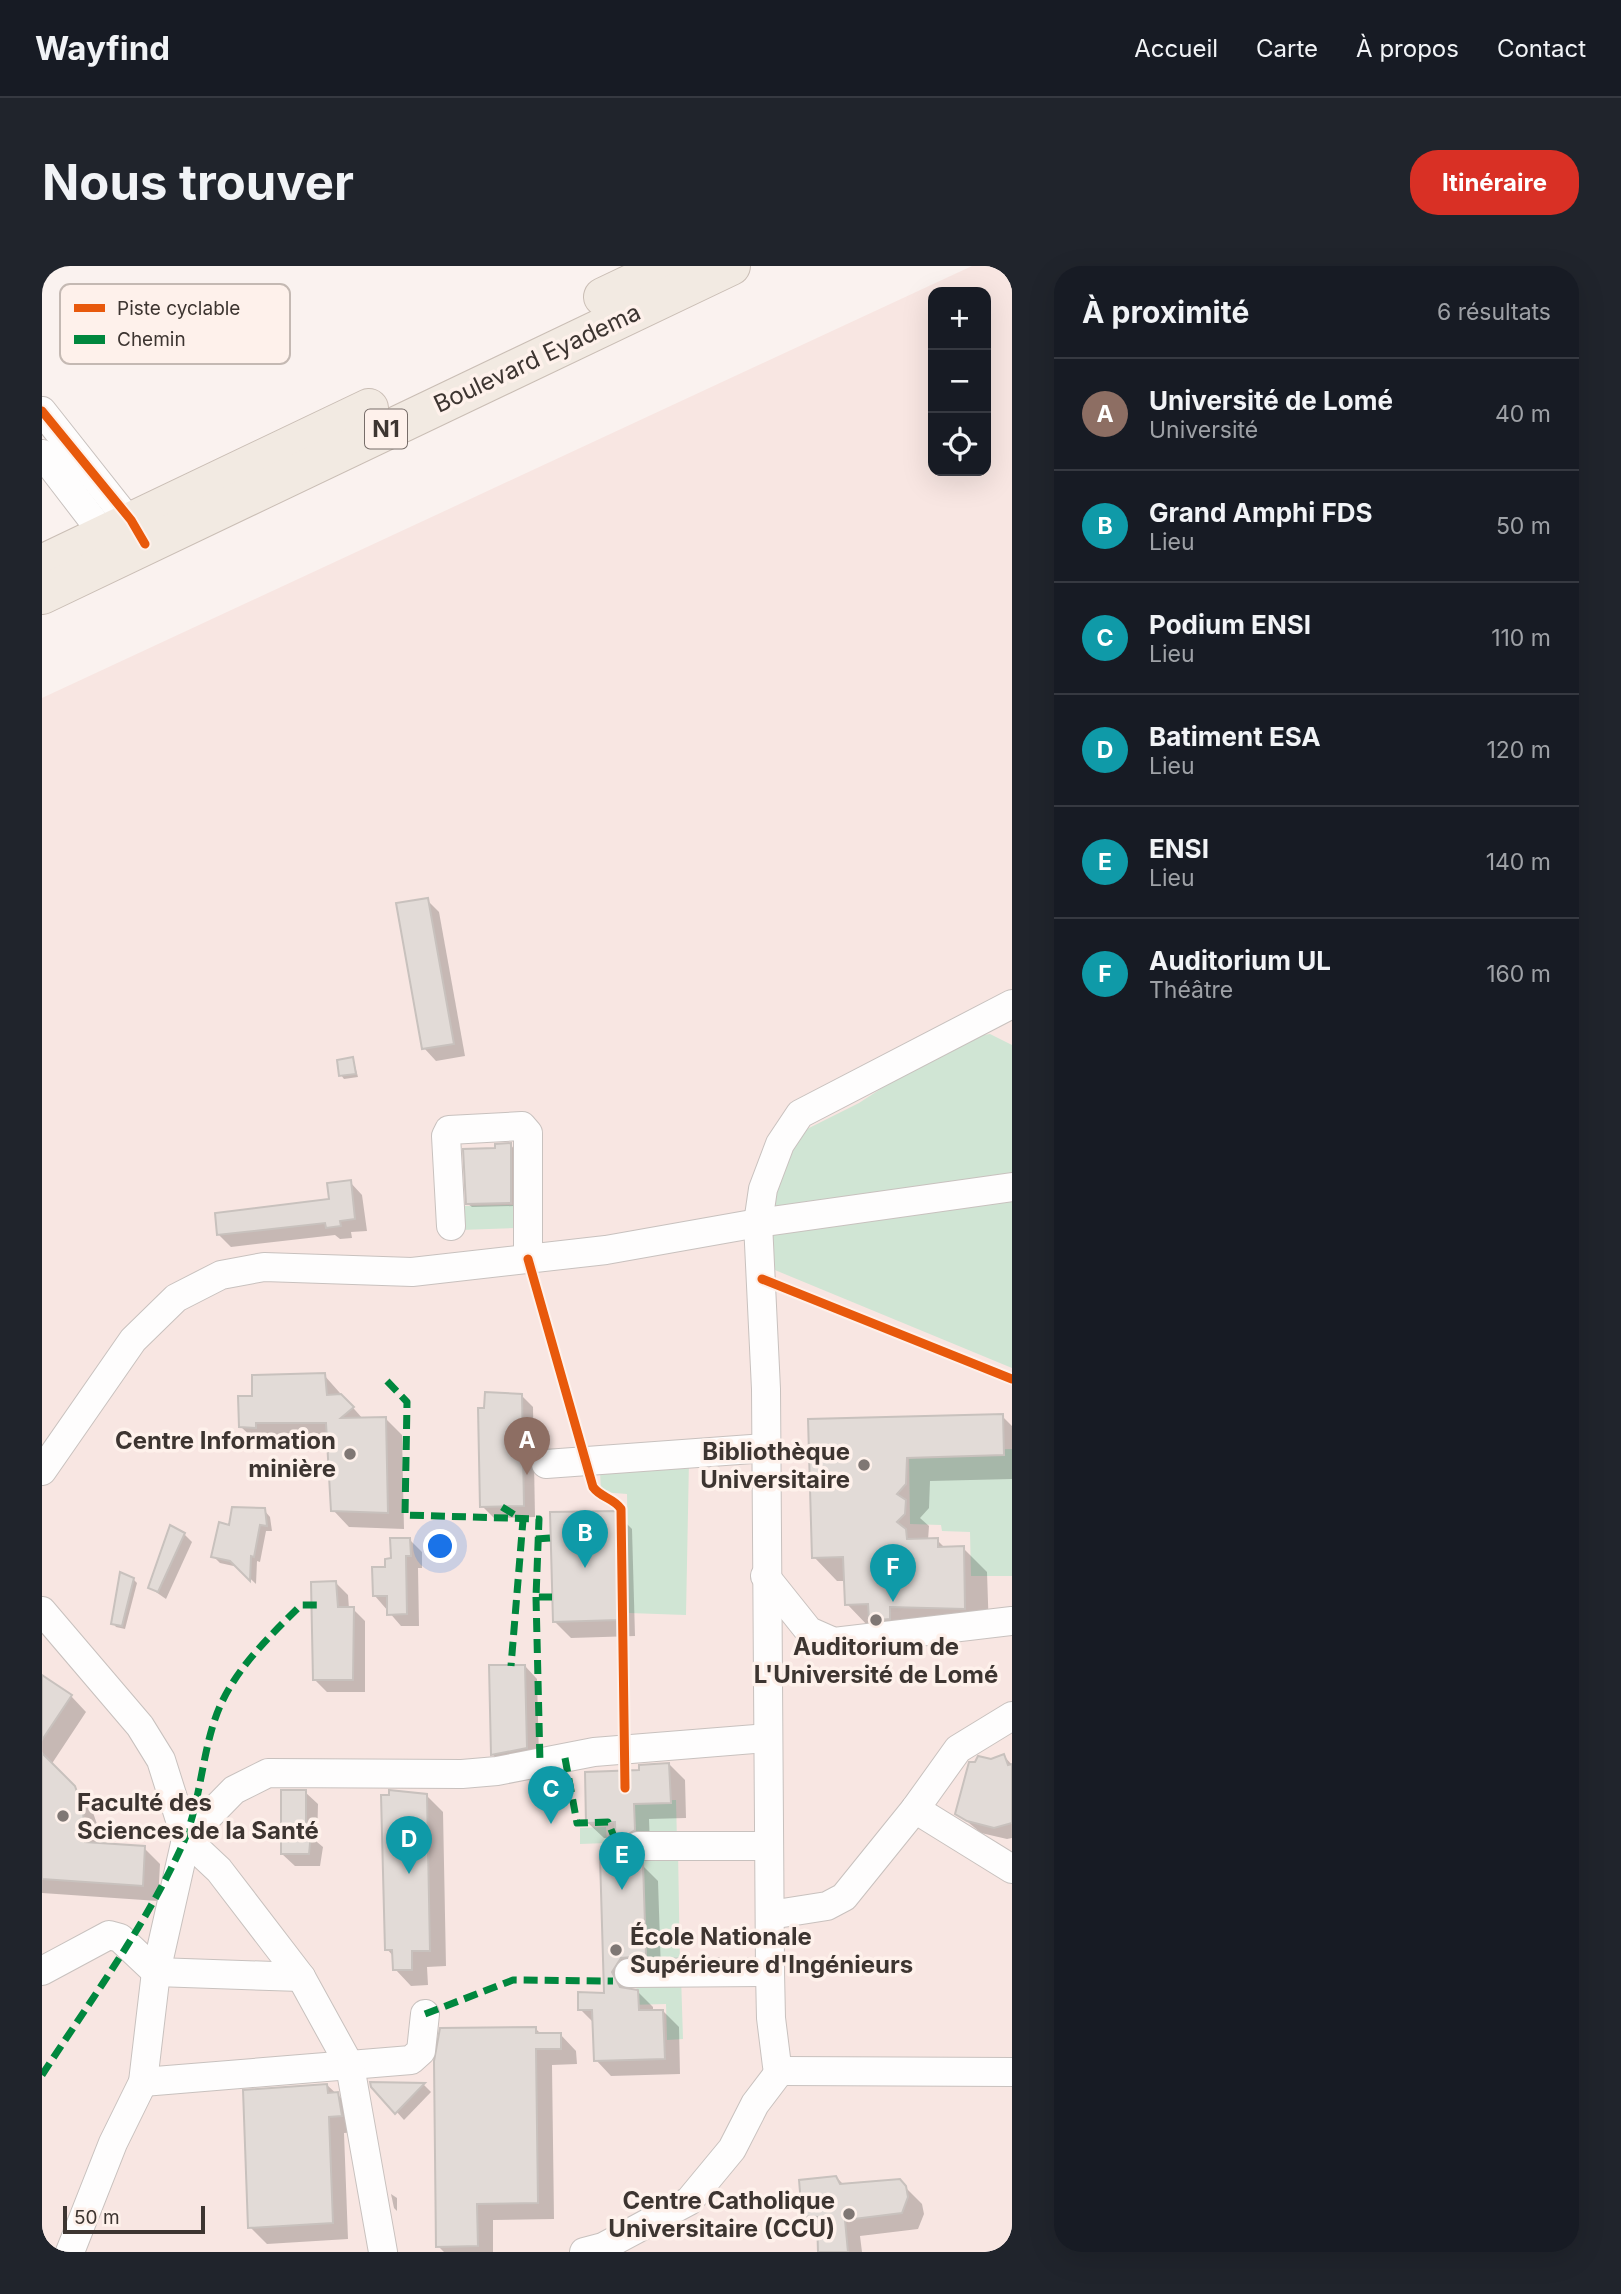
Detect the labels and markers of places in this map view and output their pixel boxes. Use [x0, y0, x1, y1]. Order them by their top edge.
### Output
pin: A [504, 1417, 550, 1475]
place label: Centre Information minière [115, 1426, 336, 1483]
place label: Bibliothèque Universitaire [700, 1437, 850, 1494]
marker: Centre Information minière [342, 1446, 358, 1462]
marker: Bibliothèque Universitaire [856, 1457, 872, 1473]
pin: B [562, 1510, 608, 1568]
pin: F [870, 1544, 916, 1602]
marker: Auditorium de L'Université de Lomé [868, 1612, 884, 1628]
place label: Auditorium de L'Université de Lomé [754, 1632, 998, 1689]
pin: C [528, 1766, 574, 1824]
place label: Faculté des Sciences de la Santé [77, 1788, 319, 1845]
marker: Faculté des Sciences de la Santé [55, 1808, 71, 1824]
pin: D [386, 1816, 432, 1874]
pin: E [599, 1832, 645, 1890]
place label: École Nationale Supérieure d'Ingénieurs [630, 1922, 913, 1979]
marker: École Nationale Supérieure d'Ingénieurs [608, 1942, 624, 1958]
place label: Centre Catholique Universitaire (CCU) [608, 2186, 835, 2243]
marker: Centre Catholique Universitaire (CCU) [841, 2206, 857, 2222]

